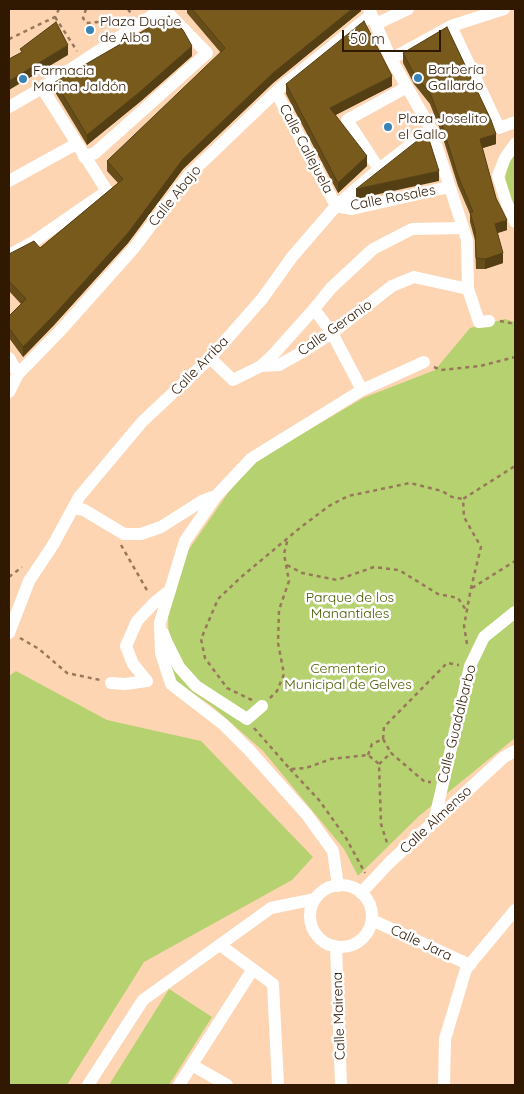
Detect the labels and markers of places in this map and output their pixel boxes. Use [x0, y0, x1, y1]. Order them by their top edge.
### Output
place label: Plaza Duque de Alba [100, 14, 181, 46]
marker: Plaza Duque de Alba [84, 24, 96, 36]
place label: Barbería Gallardo [428, 62, 484, 94]
place label: Farmacia Marina Jaldón [33, 63, 126, 95]
marker: Barbería Gallardo [412, 72, 424, 84]
marker: Farmacia Marina Jaldón [17, 73, 29, 85]
place label: Plaza Joselito el Gallo [398, 111, 487, 144]
marker: Plaza Joselito el Gallo [382, 121, 394, 133]

